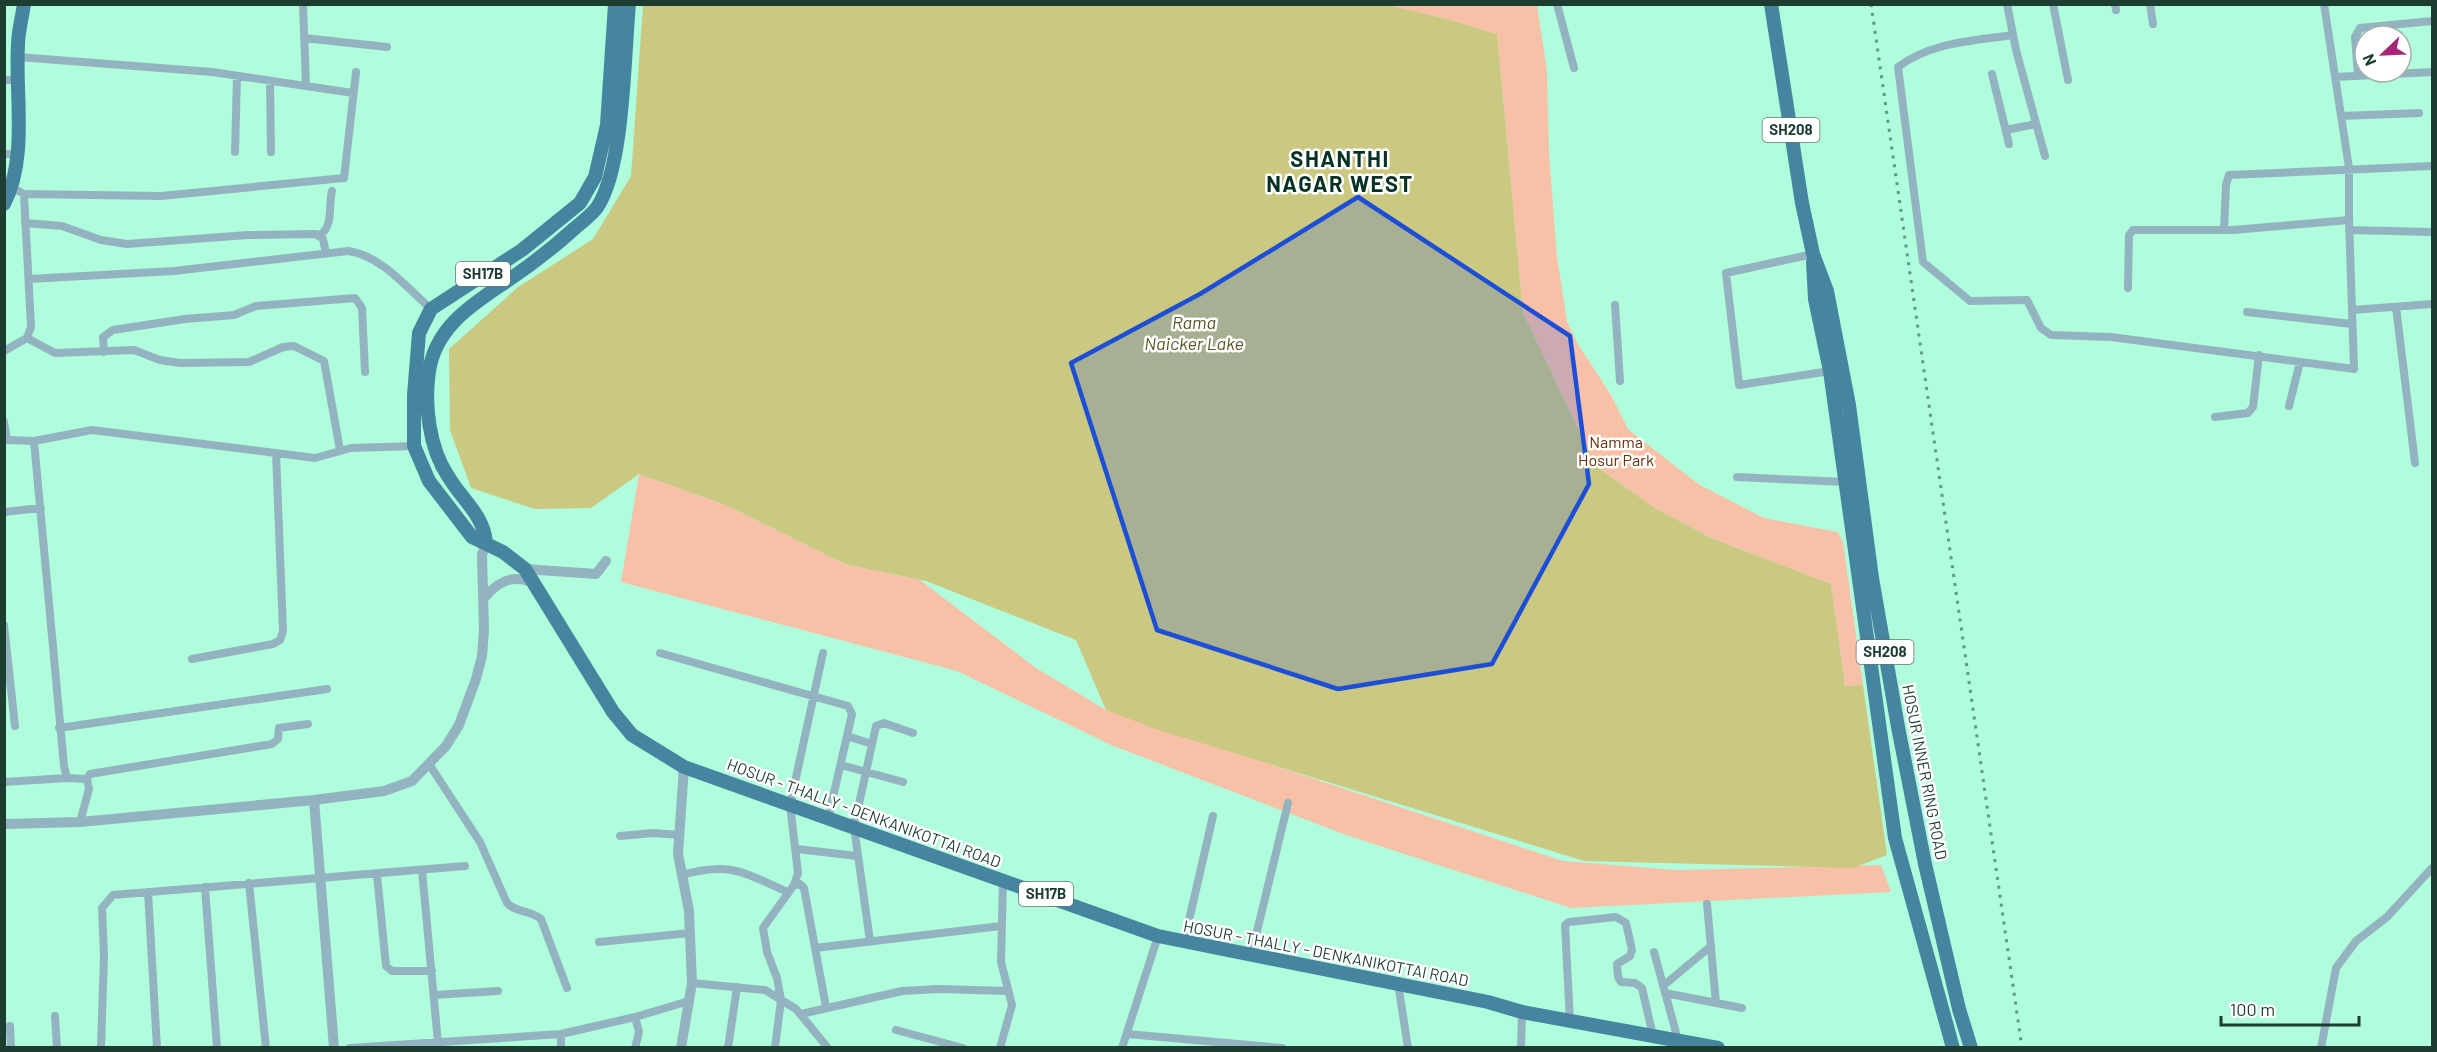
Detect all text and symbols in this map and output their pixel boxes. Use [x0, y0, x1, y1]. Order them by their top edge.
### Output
north arrow [2353, 24, 2413, 84]
text: N [2358, 51, 2380, 69]
road number: SH208 [1762, 118, 1820, 142]
district label: SHANTHI NAGAR WEST [1266, 145, 1414, 196]
road number: SH17B [456, 262, 510, 286]
water label: Rama Naicker Lake [1144, 311, 1244, 354]
park label: Namma Hosur Park [1578, 432, 1654, 469]
road number: SH208 [1856, 640, 1914, 664]
street label: HOSUR INNER RING ROAD [1899, 683, 1952, 861]
street label: HOSUR - THALLY - DENKANIKOTTAI ROAD [725, 754, 1004, 871]
road number: SH17B [1019, 882, 1073, 906]
street label: HOSUR - THALLY - DENKANIKOTTAI ROAD [1182, 916, 1470, 990]
scale bar [2221, 989, 2359, 1027]
text: 100 m [2230, 998, 2275, 1020]

